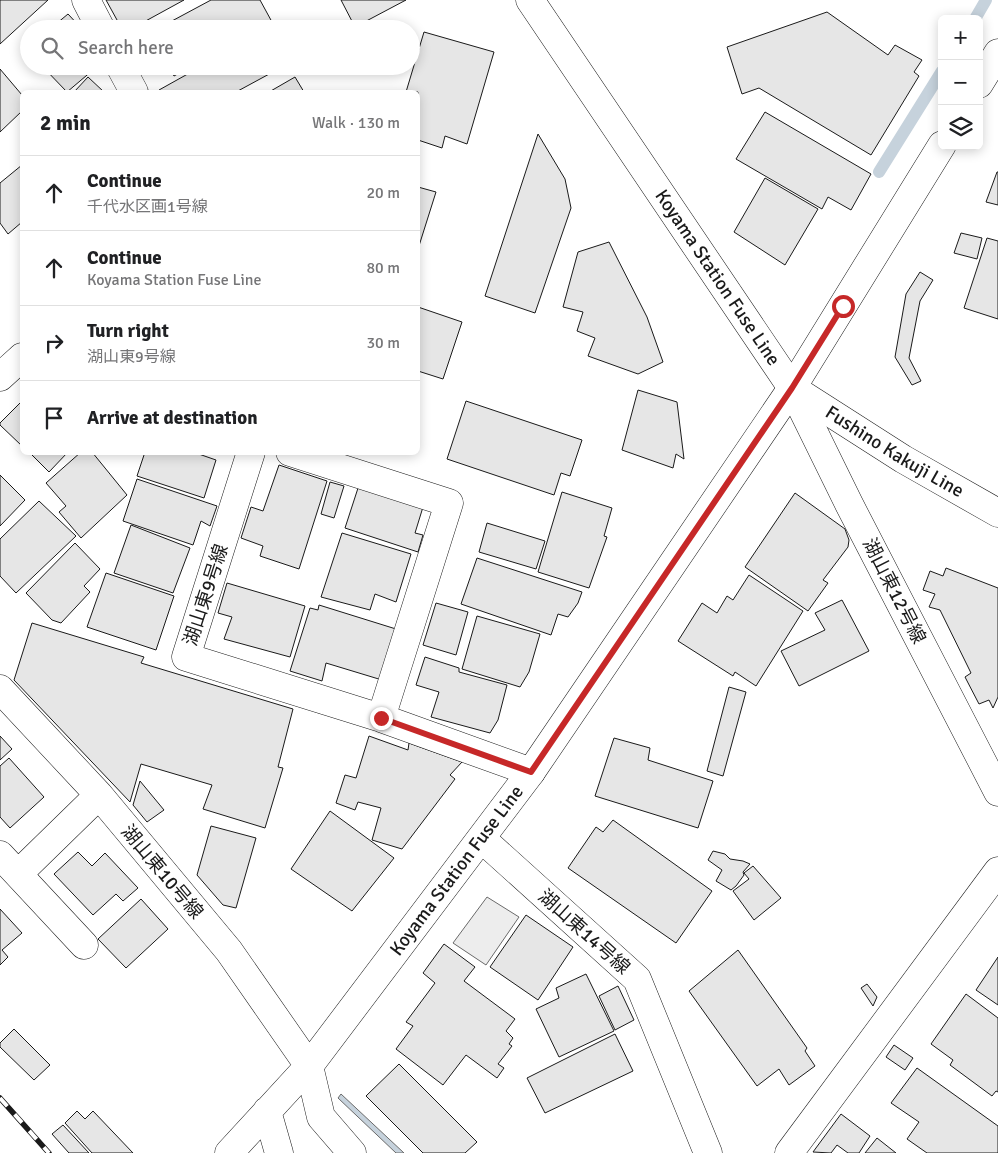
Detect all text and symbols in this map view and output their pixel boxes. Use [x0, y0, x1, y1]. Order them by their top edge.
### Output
map controls [938, 15, 983, 150]
button: + [938, 15, 983, 60]
search box [20, 20, 420, 75]
icon: search [38, 34, 66, 62]
text: Search here [78, 36, 174, 60]
button: − [938, 60, 983, 105]
button: layers [938, 105, 983, 150]
text: 2 min [40, 110, 91, 136]
text: Walk · 130 m [312, 113, 400, 133]
text: Continue [87, 169, 162, 193]
icon: ahead [40, 179, 68, 207]
text: 20 m [366, 183, 400, 203]
street label: Koyama Station Fuse Line [649, 185, 785, 370]
text: 千代水区画1号線 [87, 197, 208, 217]
text: Continue [87, 246, 162, 270]
icon: ahead [40, 254, 68, 282]
text: 80 m [366, 258, 400, 278]
text: Koyama Station Fuse Line [87, 270, 262, 290]
route start [832, 295, 855, 318]
text: Turn right [87, 319, 169, 343]
icon: right [40, 329, 68, 357]
text: 30 m [366, 333, 400, 353]
text: 湖山東9号線 [87, 347, 176, 367]
street label: Fushino Kakuji Line [821, 400, 968, 503]
icon: arrive [40, 404, 68, 432]
text: Arrive at destination [87, 406, 258, 430]
street label: 湖山東12号線 [857, 534, 931, 648]
street label: 湖山東9号線 [178, 541, 234, 649]
route end [370, 707, 393, 730]
street label: Koyama Station Fuse Line [385, 780, 529, 960]
street label: 湖山東10号線 [116, 820, 208, 924]
street label: 湖山東14号線 [533, 884, 635, 980]

